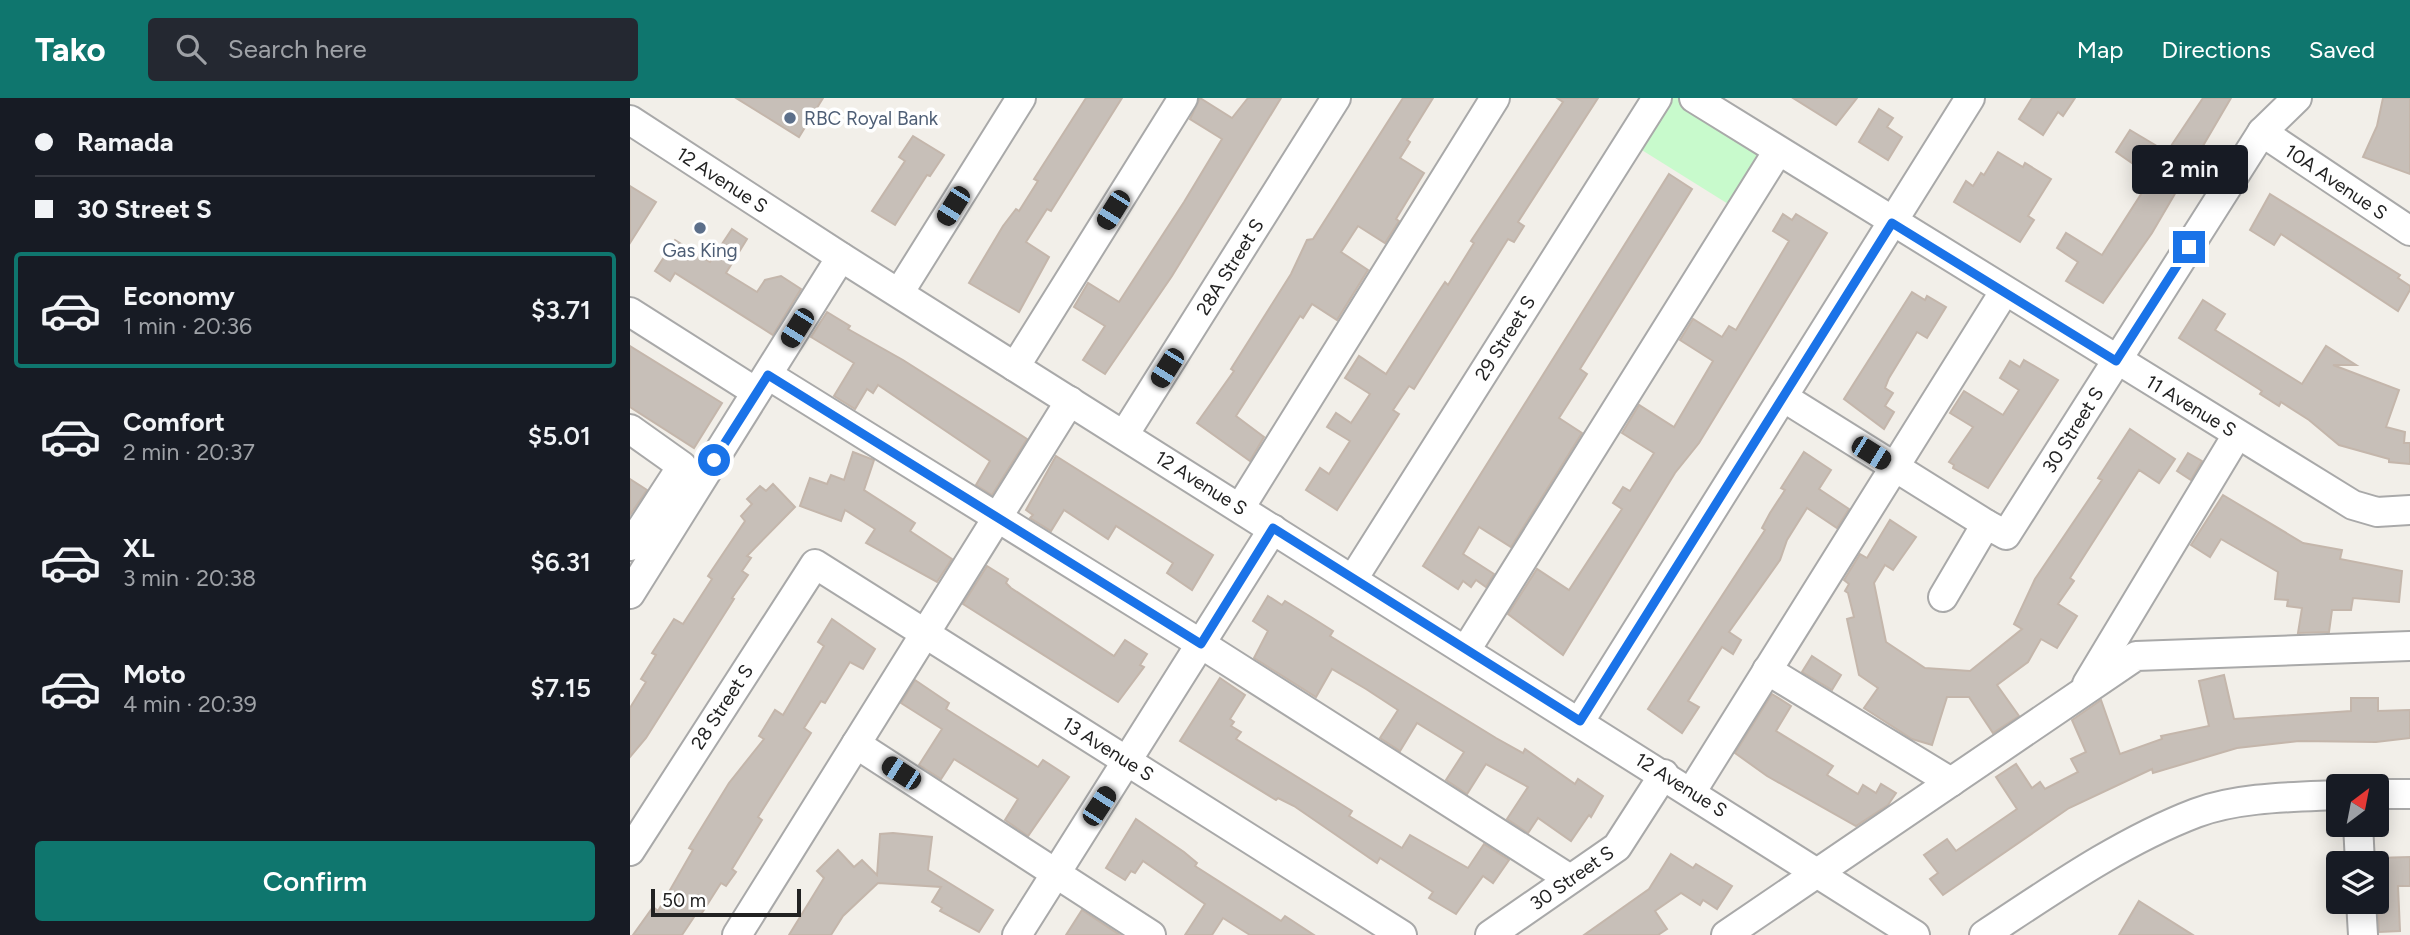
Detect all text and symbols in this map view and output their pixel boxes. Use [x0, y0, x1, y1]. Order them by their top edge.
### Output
search box [148, 18, 638, 81]
text: Tako [35, 30, 106, 69]
icon: search [172, 30, 210, 68]
text: Search here [228, 33, 367, 65]
text: Map [2077, 35, 2123, 64]
text: Directions [2161, 35, 2271, 64]
text: Saved [2309, 35, 2375, 64]
place label: RBC Royal Bank [804, 107, 939, 130]
marker: RBC Royal Bank [782, 110, 798, 126]
text: Ramada [77, 126, 174, 158]
street label: 10A Avenue S [2281, 139, 2391, 225]
street label: 12 Avenue S [672, 142, 772, 218]
callout: 2 min [2131, 145, 2247, 194]
text: 2 min [2161, 155, 2219, 183]
car [933, 183, 974, 229]
car [1093, 187, 1134, 233]
text: 30 Street S [77, 193, 212, 225]
street label: 28A Street S [1191, 215, 1269, 319]
marker: Gas King [692, 220, 708, 236]
route end [2173, 231, 2205, 263]
place label: Gas King [662, 239, 738, 262]
icon: car [39, 279, 102, 342]
text: Economy [123, 280, 235, 312]
street label: 29 Street S [1470, 291, 1540, 385]
text: $3.71 [531, 294, 591, 326]
car [777, 305, 818, 351]
text: 1 min · 20:36 [123, 312, 252, 340]
car [1147, 345, 1188, 391]
street label: 11 Avenue S [2142, 370, 2240, 442]
street label: 30 Street S [2038, 383, 2108, 477]
icon: car [39, 405, 102, 468]
text: Comfort [123, 406, 225, 438]
text: $5.01 [528, 420, 591, 452]
car [1848, 433, 1895, 473]
text: 2 min · 20:37 [123, 438, 255, 466]
route start [698, 444, 730, 476]
street label: 12 Avenue S [1151, 446, 1251, 520]
icon: car [39, 531, 102, 594]
text: XL [123, 532, 155, 564]
text: $6.31 [530, 546, 591, 578]
text: 3 min · 20:38 [123, 564, 256, 592]
icon: car [39, 657, 102, 720]
text: Moto [123, 658, 186, 690]
street label: 28 Street S [686, 660, 758, 754]
text: $7.15 [530, 672, 591, 704]
text: 4 min · 20:39 [123, 690, 257, 718]
street label: 13 Avenue S [1058, 712, 1158, 786]
street label: 12 Avenue S [1631, 748, 1731, 822]
car [878, 753, 925, 793]
north arrow [2326, 774, 2389, 836]
map controls [2326, 774, 2389, 914]
car [1079, 783, 1120, 829]
button: Confirm [35, 841, 595, 921]
street label: 30 Street S [1526, 841, 1618, 915]
button: layers [2326, 851, 2389, 914]
scale bar [651, 886, 802, 918]
text: 50 m [662, 889, 706, 912]

